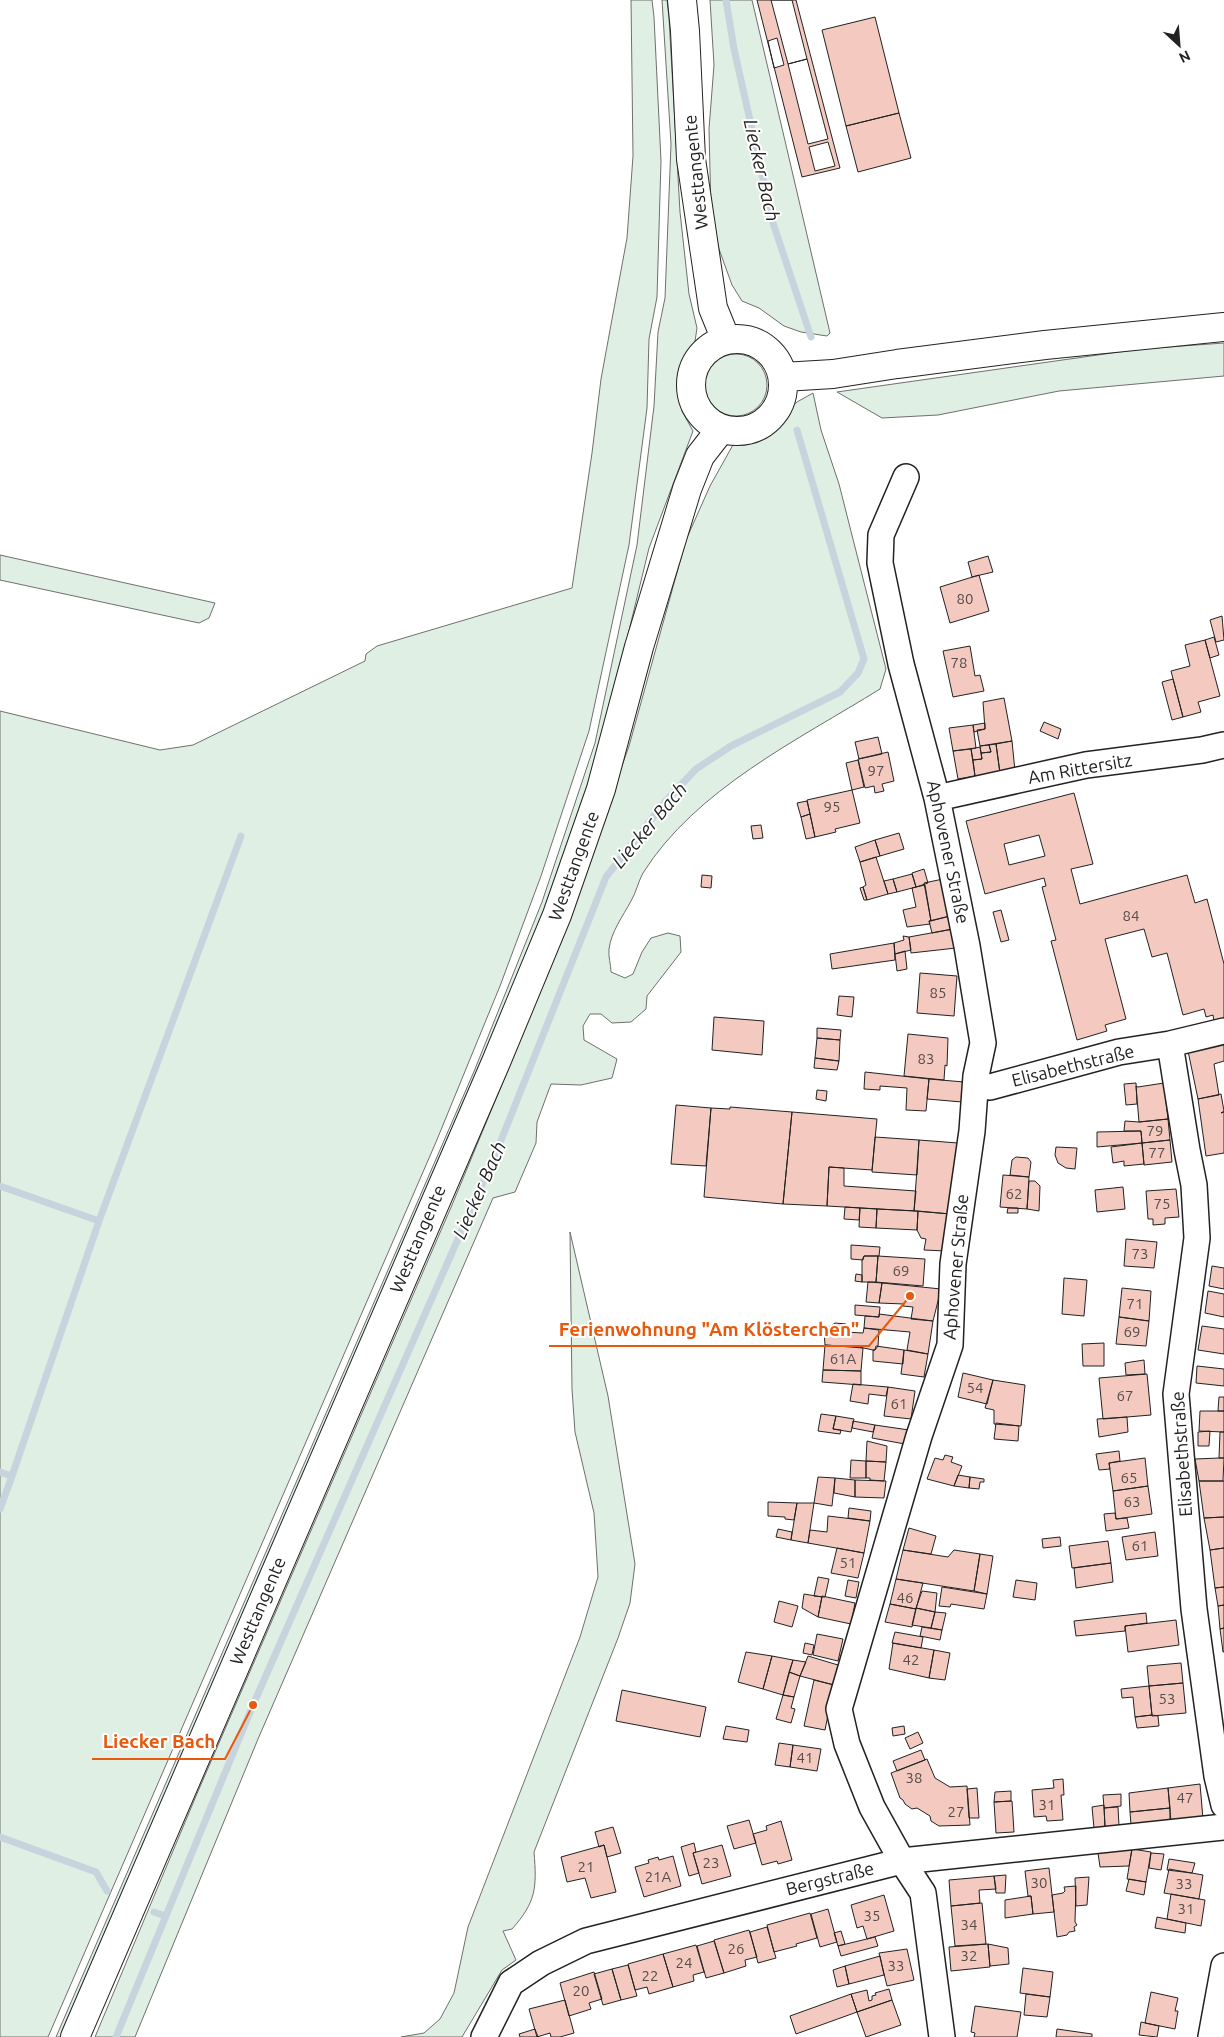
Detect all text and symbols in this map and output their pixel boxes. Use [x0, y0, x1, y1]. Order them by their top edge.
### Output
north arrow [1154, 20, 1204, 70]
text: N [1176, 47, 1193, 66]
street label: Westtangente [679, 114, 711, 230]
water label: Liecker Bach [740, 117, 784, 223]
house number: 80 [957, 590, 973, 607]
house number: 78 [951, 654, 967, 671]
street label: Am Rittersitz [1026, 749, 1133, 787]
house number: 97 [868, 762, 884, 779]
water label: Liecker Bach [607, 778, 691, 872]
street label: Aphovener Straße [924, 778, 974, 925]
house number: 95 [824, 798, 840, 815]
street label: Westtangente [544, 808, 602, 923]
house number: 84 [1123, 907, 1139, 924]
house number: 85 [930, 984, 946, 1001]
street label: Elisabethstraße [1009, 1040, 1136, 1090]
house number: 83 [918, 1050, 934, 1067]
house number: 79 [1147, 1122, 1163, 1139]
water label: Liecker Bach [448, 1138, 510, 1242]
house number: 77 [1149, 1144, 1165, 1161]
street label: Westtangente [385, 1182, 449, 1296]
house number: 62 [1006, 1185, 1022, 1202]
street label: Aphovener Straße [939, 1193, 971, 1341]
house number: 75 [1154, 1195, 1170, 1212]
house number: 73 [1132, 1245, 1148, 1262]
house number: 69 [893, 1262, 909, 1279]
house number: 71 [1127, 1295, 1143, 1312]
callout: Ferienwohnung "Am Klösterchen" [549, 1312, 869, 1346]
text: Ferienwohnung "Am Klösterchen" [559, 1318, 859, 1340]
house number: 69 [1124, 1323, 1140, 1340]
house number: 61A [830, 1350, 857, 1367]
house number: 54 [967, 1379, 983, 1396]
house number: 67 [1117, 1387, 1133, 1404]
street label: Elisabethstraße [1167, 1391, 1195, 1518]
house number: 61 [891, 1395, 907, 1412]
house number: 65 [1121, 1469, 1137, 1486]
house number: 63 [1124, 1493, 1140, 1510]
house number: 61 [1132, 1537, 1148, 1554]
street label: Westtangente [225, 1554, 289, 1668]
house number: 51 [840, 1554, 856, 1571]
house number: 46 [897, 1589, 913, 1606]
house number: 42 [903, 1651, 919, 1668]
house number: 53 [1159, 1690, 1175, 1707]
callout: Liecker Bach [92, 1725, 225, 1759]
text: Liecker Bach [103, 1730, 215, 1752]
house number: 41 [797, 1749, 813, 1766]
house number: 38 [906, 1769, 922, 1786]
house number: 47 [1177, 1789, 1193, 1806]
house number: 31 [1039, 1796, 1055, 1813]
house number: 27 [948, 1803, 964, 1820]
house number: 23 [703, 1854, 719, 1871]
street label: Bergstraße [784, 1857, 876, 1899]
house number: 21 [578, 1858, 594, 1875]
house number: 21A [645, 1868, 672, 1885]
house number: 30 [1031, 1874, 1047, 1891]
house number: 33 [1176, 1875, 1192, 1892]
house number: 31 [1178, 1900, 1194, 1917]
house number: 35 [864, 1907, 880, 1924]
house number: 34 [961, 1916, 977, 1933]
house number: 26 [728, 1940, 744, 1957]
house number: 32 [961, 1947, 977, 1964]
house number: 24 [676, 1954, 692, 1971]
house number: 33 [888, 1957, 904, 1974]
house number: 22 [642, 1967, 658, 1984]
house number: 20 [573, 1982, 589, 1999]

